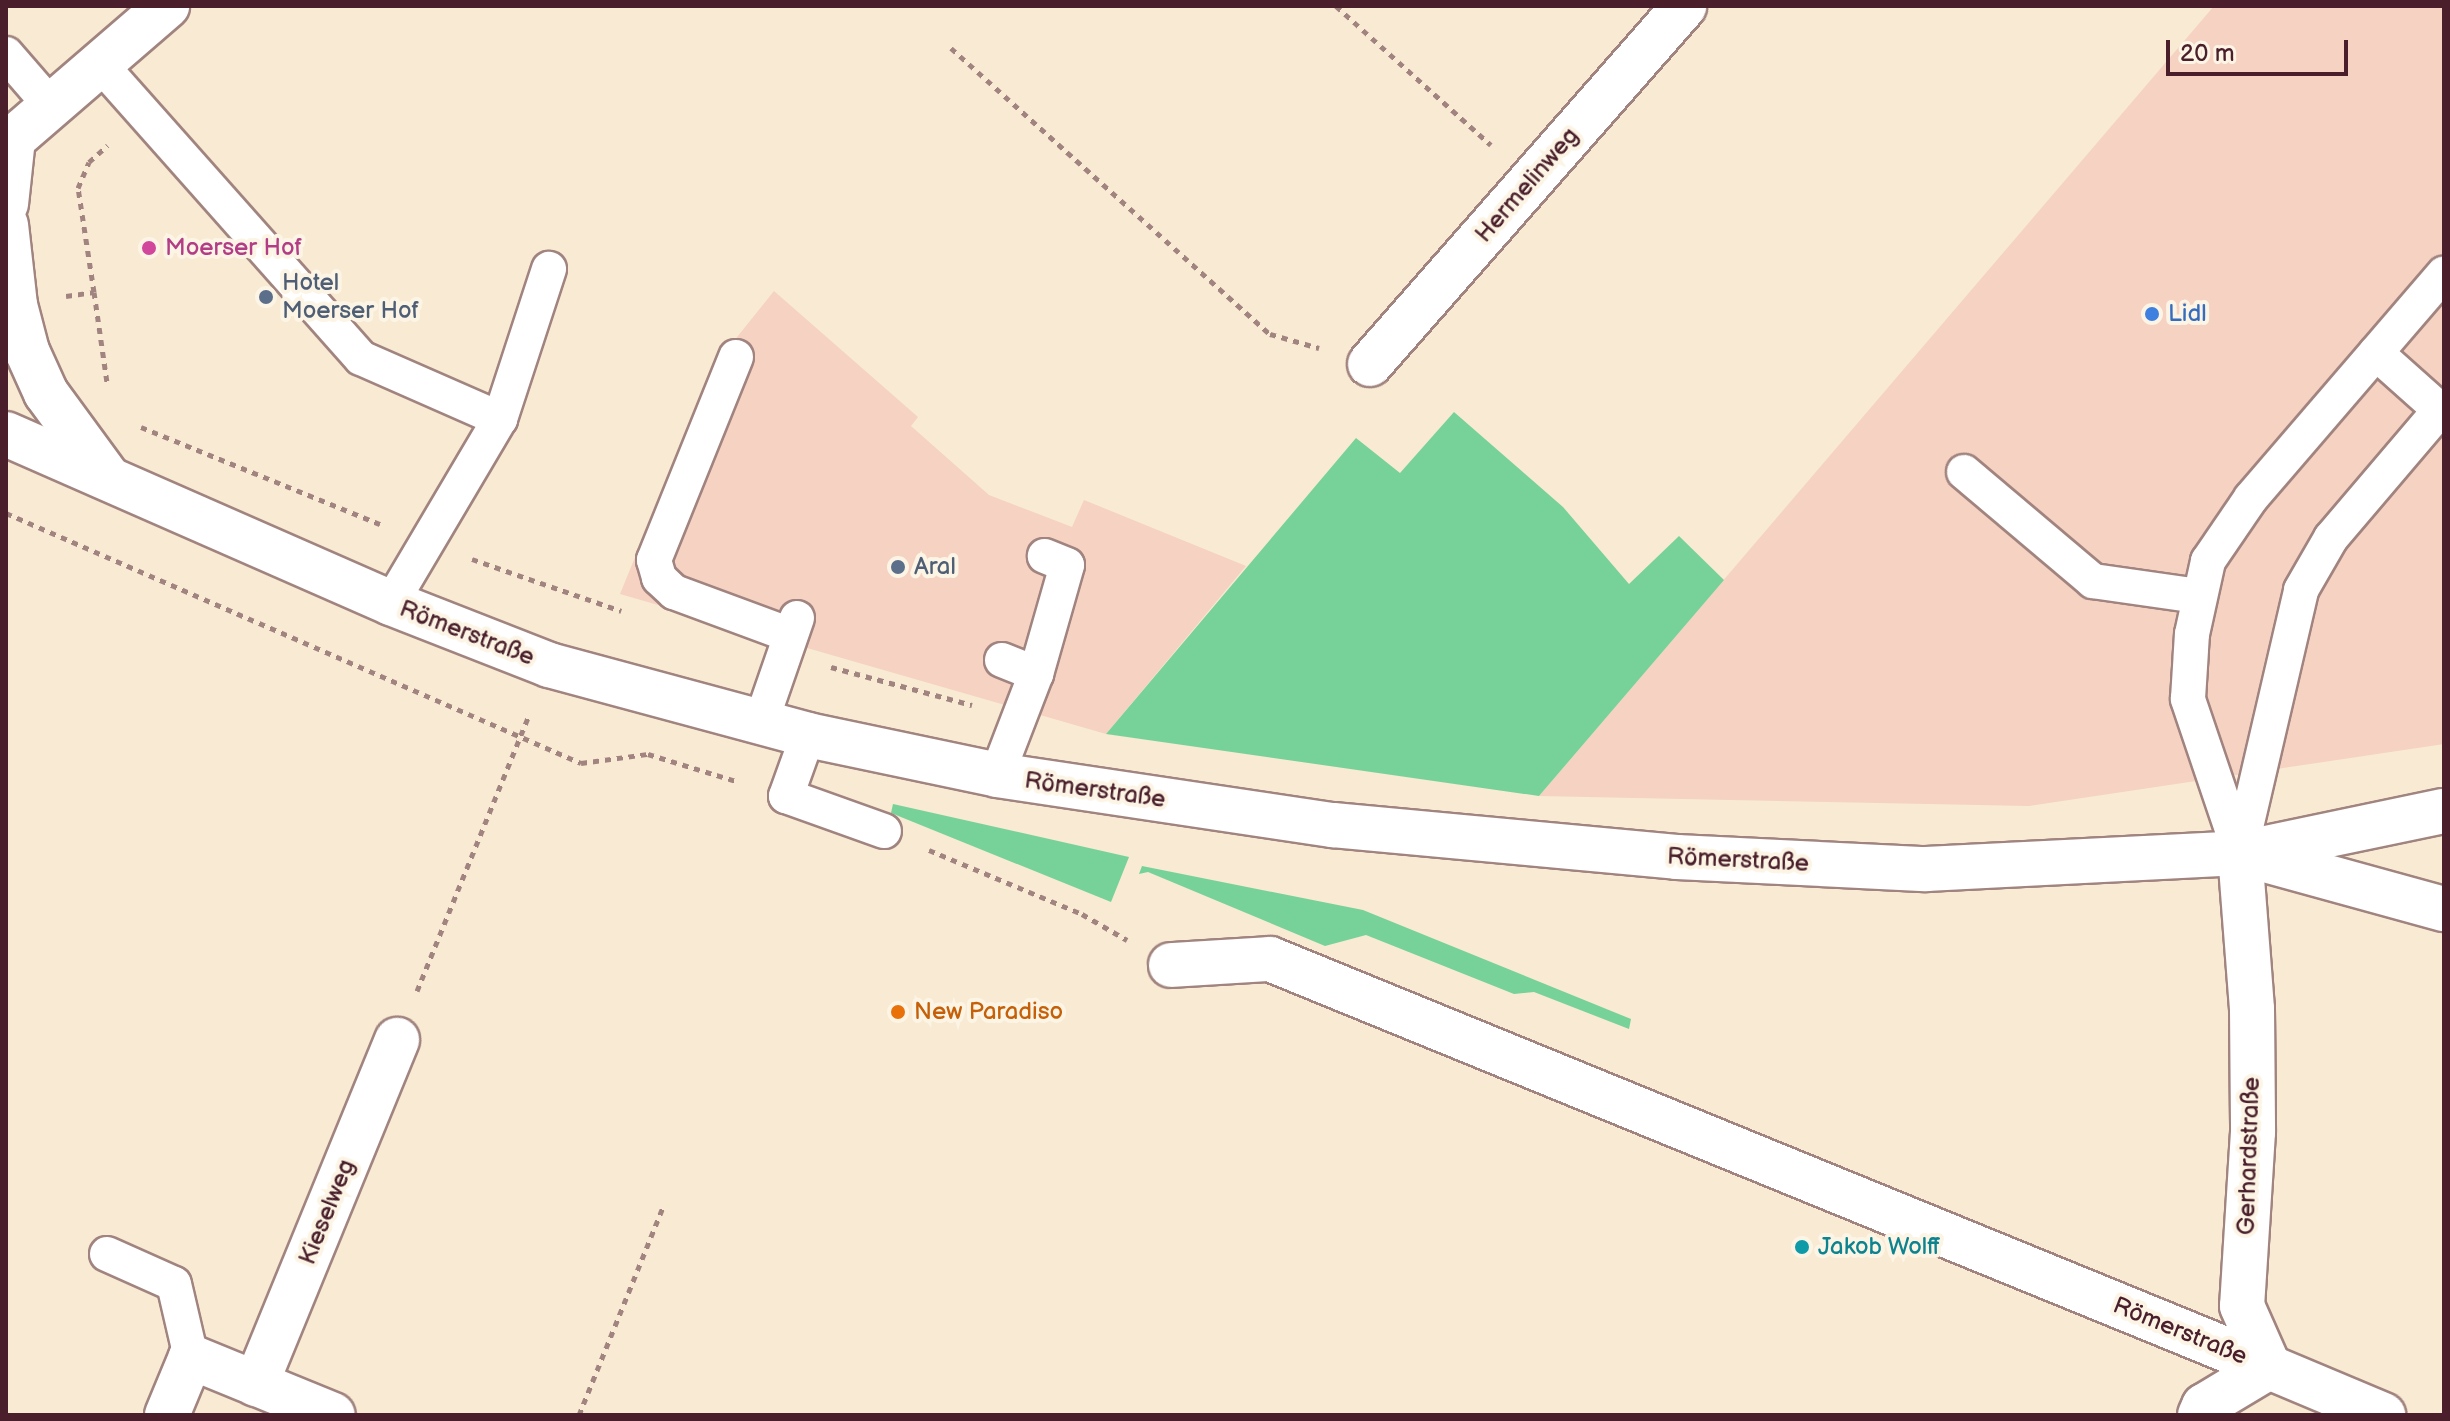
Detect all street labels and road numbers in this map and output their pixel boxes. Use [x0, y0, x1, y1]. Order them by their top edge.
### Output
street label: Hermelinweg [1469, 122, 1585, 248]
street label: Römerstraße [396, 594, 538, 672]
street label: Römerstraße [1023, 766, 1167, 814]
street label: Römerstraße [1666, 842, 1810, 878]
street label: Gerhardstraße [2232, 1076, 2266, 1236]
street label: Kieselweg [293, 1155, 361, 1269]
street label: Römerstraße [2109, 1291, 2251, 1371]

